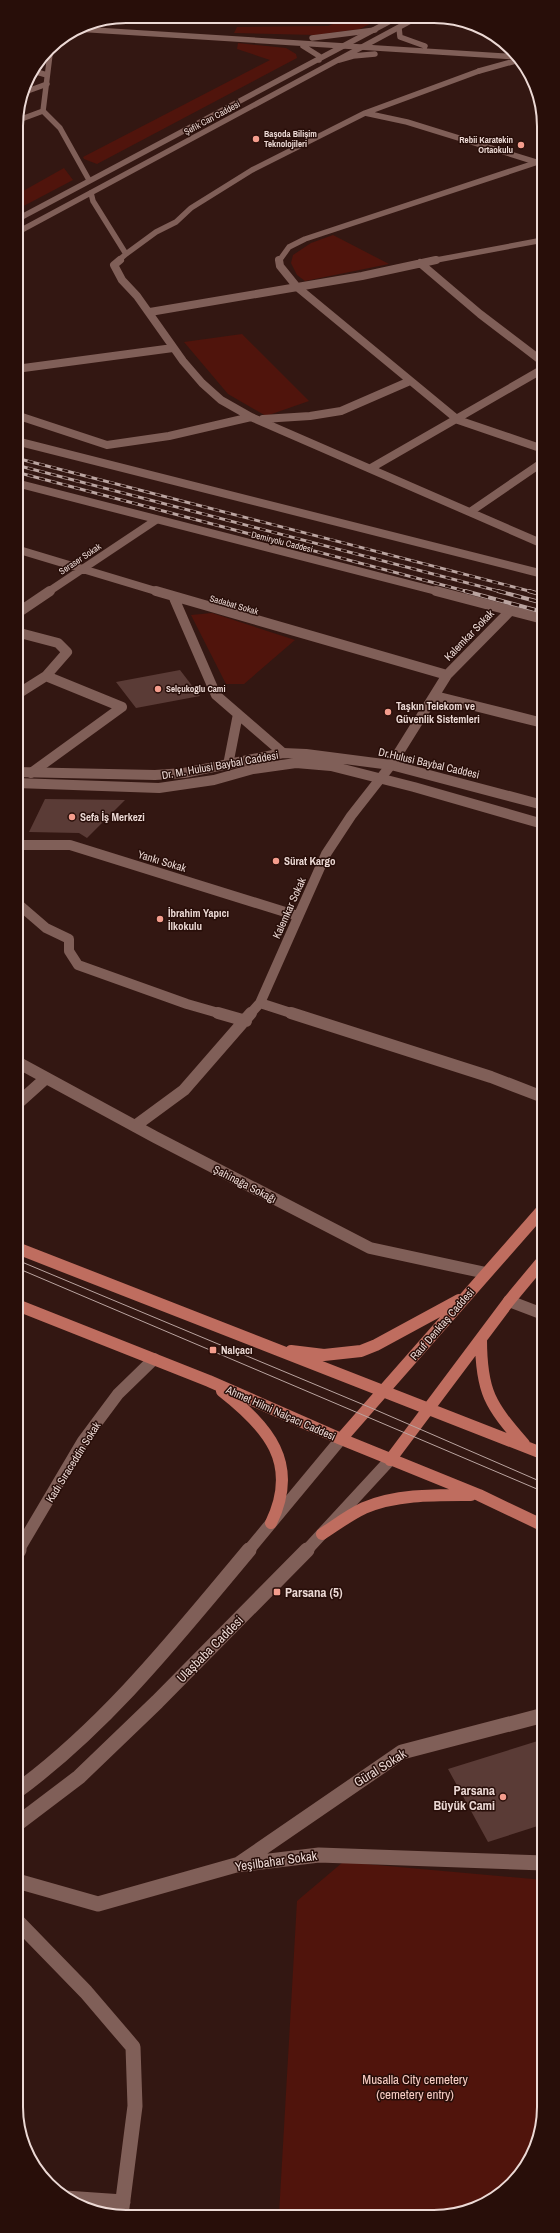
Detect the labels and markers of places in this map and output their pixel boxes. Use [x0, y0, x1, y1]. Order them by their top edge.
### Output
place label: Başoda Bilişim Teknolojileri [264, 128, 317, 150]
marker: Başoda Bilişim Teknolojileri [251, 134, 261, 144]
place label: Rebii Karatekin Ortaokulu [459, 134, 513, 156]
marker: Rebii Karatekin Ortaokulu [516, 140, 526, 150]
place label: Selçukoğlu Cami [166, 683, 225, 695]
marker: Selçukoğlu Cami [153, 684, 163, 694]
place label: Taşkın Telekom ve Güvenlik Sistemleri [396, 699, 480, 726]
marker: Taşkın Telekom ve Güvenlik Sistemleri [383, 707, 393, 717]
place label: Sefa İş Merkezi [80, 810, 145, 824]
marker: Sefa İş Merkezi [67, 812, 77, 822]
place label: Sürat Kargo [284, 854, 336, 868]
marker: Sürat Kargo [271, 856, 281, 866]
place label: İbrahim Yapıcı İlkokulu [168, 906, 229, 933]
marker: İbrahim Yapıcı İlkokulu [155, 914, 165, 924]
place label: Nalçacı [221, 1343, 253, 1357]
marker: Nalçacı [208, 1345, 218, 1355]
place label: Parsana (5) [285, 1584, 343, 1601]
marker: Parsana (5) [272, 1587, 282, 1597]
place label: Parsana Büyük Cami [433, 1782, 495, 1814]
marker: Parsana Büyük Cami [498, 1792, 508, 1802]

